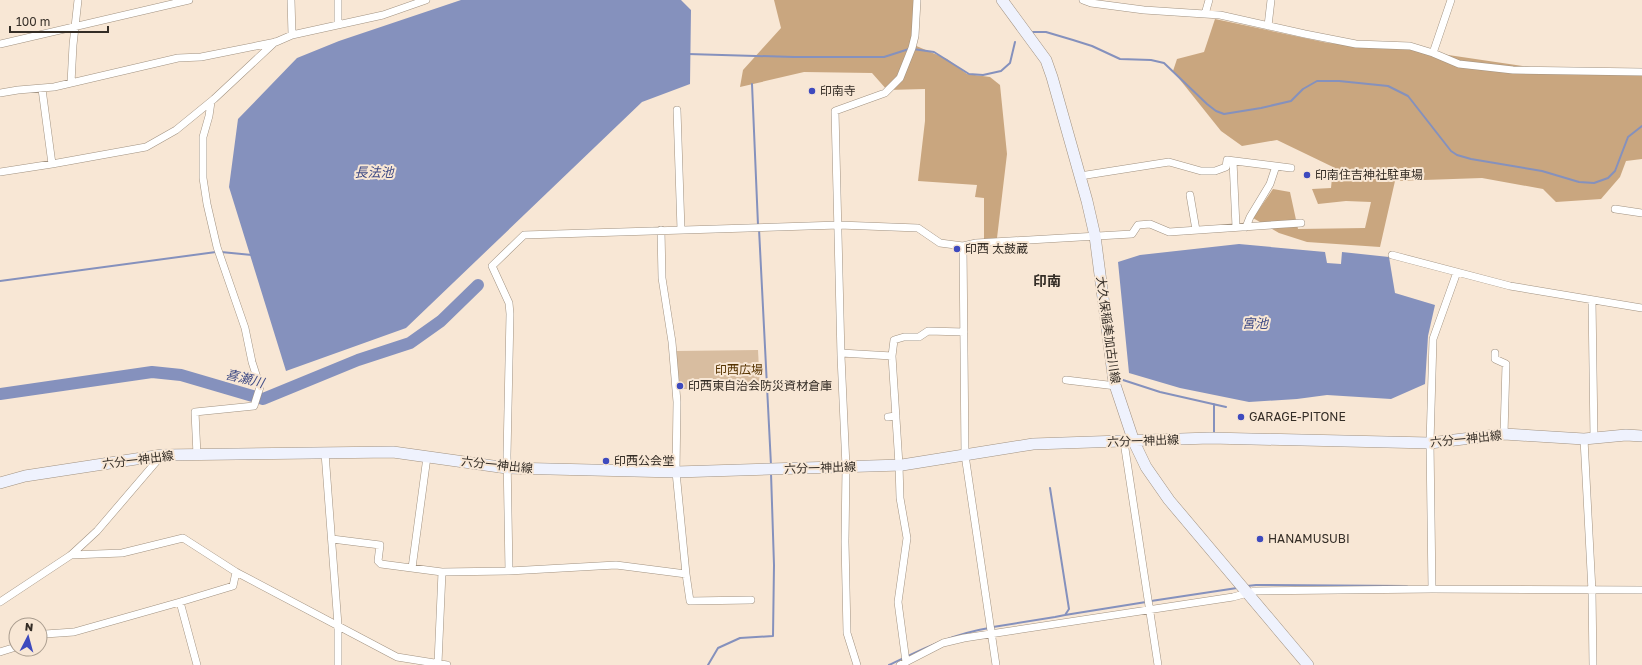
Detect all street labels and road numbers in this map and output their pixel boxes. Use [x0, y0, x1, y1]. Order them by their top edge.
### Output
street label: 大久保稲美加古川線 [1094, 275, 1123, 384]
street label: 六分一神出線 [1429, 427, 1503, 450]
street label: 六分一神出線 [1107, 432, 1179, 449]
street label: 六分一神出線 [101, 448, 175, 471]
street label: 六分一神出線 [460, 453, 534, 476]
street label: 六分一神出線 [784, 459, 856, 476]

